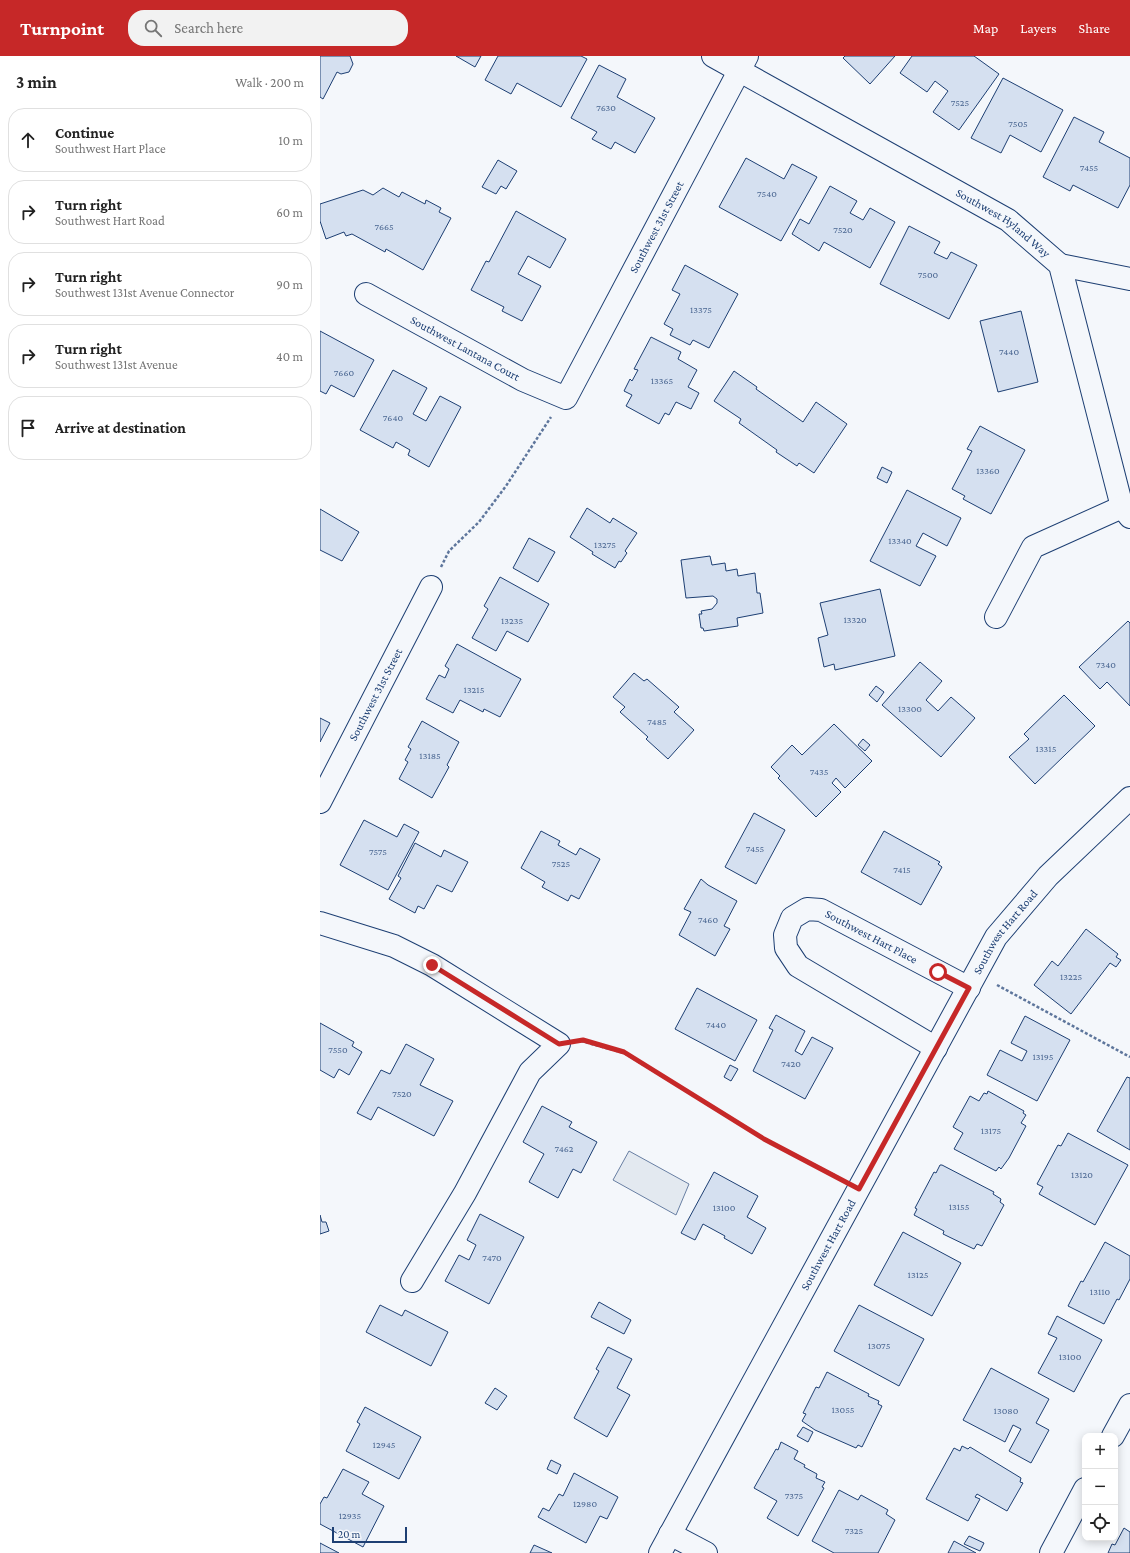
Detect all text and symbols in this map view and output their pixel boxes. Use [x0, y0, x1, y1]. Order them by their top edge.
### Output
search box [128, 10, 408, 46]
icon: search [142, 17, 164, 39]
text: Turnpoint [20, 18, 104, 39]
text: Search here [174, 20, 243, 36]
text: Map [973, 20, 998, 36]
text: Layers [1020, 20, 1057, 36]
text: Share [1079, 20, 1110, 36]
text: 3 min [16, 73, 57, 92]
text: Walk · 200 m [235, 75, 304, 90]
house number: 7525 [951, 97, 970, 108]
house number: 7630 [596, 102, 616, 113]
house number: 7505 [1008, 118, 1028, 129]
text: Continue [55, 125, 114, 141]
icon: ahead [17, 129, 39, 151]
text: 10 m [278, 133, 303, 148]
text: Southwest Hart Place [55, 141, 166, 156]
house number: 7455 [1080, 162, 1099, 173]
street label: Southwest 31st Street [626, 178, 687, 275]
street label: Southwest Hyland Way [953, 185, 1053, 261]
house number: 7540 [757, 188, 777, 199]
text: Turn right [55, 197, 122, 213]
icon: right [17, 201, 39, 223]
text: 60 m [276, 205, 303, 220]
text: Southwest Hart Road [55, 213, 165, 228]
house number: 7665 [374, 221, 394, 232]
house number: 7520 [833, 224, 853, 235]
text: Turn right [55, 269, 122, 285]
house number: 7500 [918, 269, 939, 280]
icon: right [17, 273, 39, 295]
text: 90 m [276, 277, 303, 292]
text: Southwest 131st Avenue Connector [55, 285, 234, 300]
house number: 13375 [690, 304, 712, 315]
street label: Southwest Lantana Court [408, 313, 523, 384]
text: Turn right [55, 341, 122, 357]
icon: right [17, 345, 39, 367]
house number: 7440 [999, 346, 1019, 357]
text: 40 m [276, 349, 303, 364]
text: Southwest 131st Avenue [55, 357, 178, 372]
house number: 7660 [334, 367, 355, 378]
house number: 13365 [651, 375, 673, 386]
house number: 7640 [383, 412, 404, 423]
icon: arrive [17, 417, 39, 439]
text: Arrive at destination [55, 420, 186, 436]
house number: 13360 [976, 465, 1000, 476]
house number: 13340 [888, 535, 912, 546]
house number: 13275 [594, 539, 616, 550]
house number: 13320 [843, 614, 867, 625]
house number: 13235 [501, 615, 523, 626]
street label: Southwest 31st Street [346, 645, 406, 743]
house number: 7340 [1096, 659, 1116, 670]
house number: 13215 [464, 684, 485, 695]
house number: 13300 [898, 703, 922, 714]
house number: 7485 [647, 716, 667, 727]
house number: 13315 [1036, 743, 1057, 754]
house number: 13185 [419, 750, 441, 761]
house number: 7435 [810, 766, 829, 777]
house number: 7455 [746, 843, 765, 854]
house number: 7575 [369, 846, 387, 857]
house number: 7525 [552, 858, 571, 869]
house number: 7415 [893, 864, 911, 875]
street label: Southwest Hart Road [970, 886, 1041, 977]
street label: Southwest Hart Place [823, 907, 920, 967]
house number: 7460 [698, 914, 718, 925]
route end [423, 956, 441, 974]
route start [929, 963, 947, 981]
house number: 13225 [1060, 971, 1082, 982]
house number: 7440 [706, 1019, 726, 1030]
house number: 7550 [328, 1044, 348, 1055]
house number: 13195 [1032, 1051, 1054, 1062]
house number: 7420 [781, 1058, 801, 1069]
house number: 7520 [392, 1088, 412, 1099]
house number: 13175 [981, 1125, 1002, 1136]
house number: 7462 [554, 1143, 574, 1154]
house number: 13120 [1071, 1169, 1093, 1180]
street label: Southwest Hart Road [798, 1196, 859, 1293]
house number: 13155 [949, 1201, 970, 1212]
house number: 13100 [713, 1202, 736, 1213]
house number: 7470 [482, 1252, 502, 1263]
house number: 13125 [908, 1269, 929, 1280]
house number: 13110 [1090, 1286, 1111, 1297]
house number: 13075 [868, 1340, 891, 1351]
house number: 13100 [1059, 1351, 1082, 1362]
house number: 13055 [831, 1404, 855, 1415]
house number: 13080 [994, 1405, 1019, 1416]
map controls [1082, 1433, 1118, 1541]
button: + [1082, 1433, 1118, 1469]
house number: 12945 [373, 1439, 396, 1450]
button: − [1082, 1469, 1118, 1505]
house number: 7375 [785, 1490, 803, 1501]
house number: 12980 [573, 1498, 597, 1509]
button: locate [1082, 1505, 1118, 1541]
house number: 12935 [339, 1510, 362, 1521]
scale bar [332, 1525, 407, 1544]
house number: 7325 [845, 1525, 864, 1536]
text: 20 m [338, 1528, 360, 1540]

